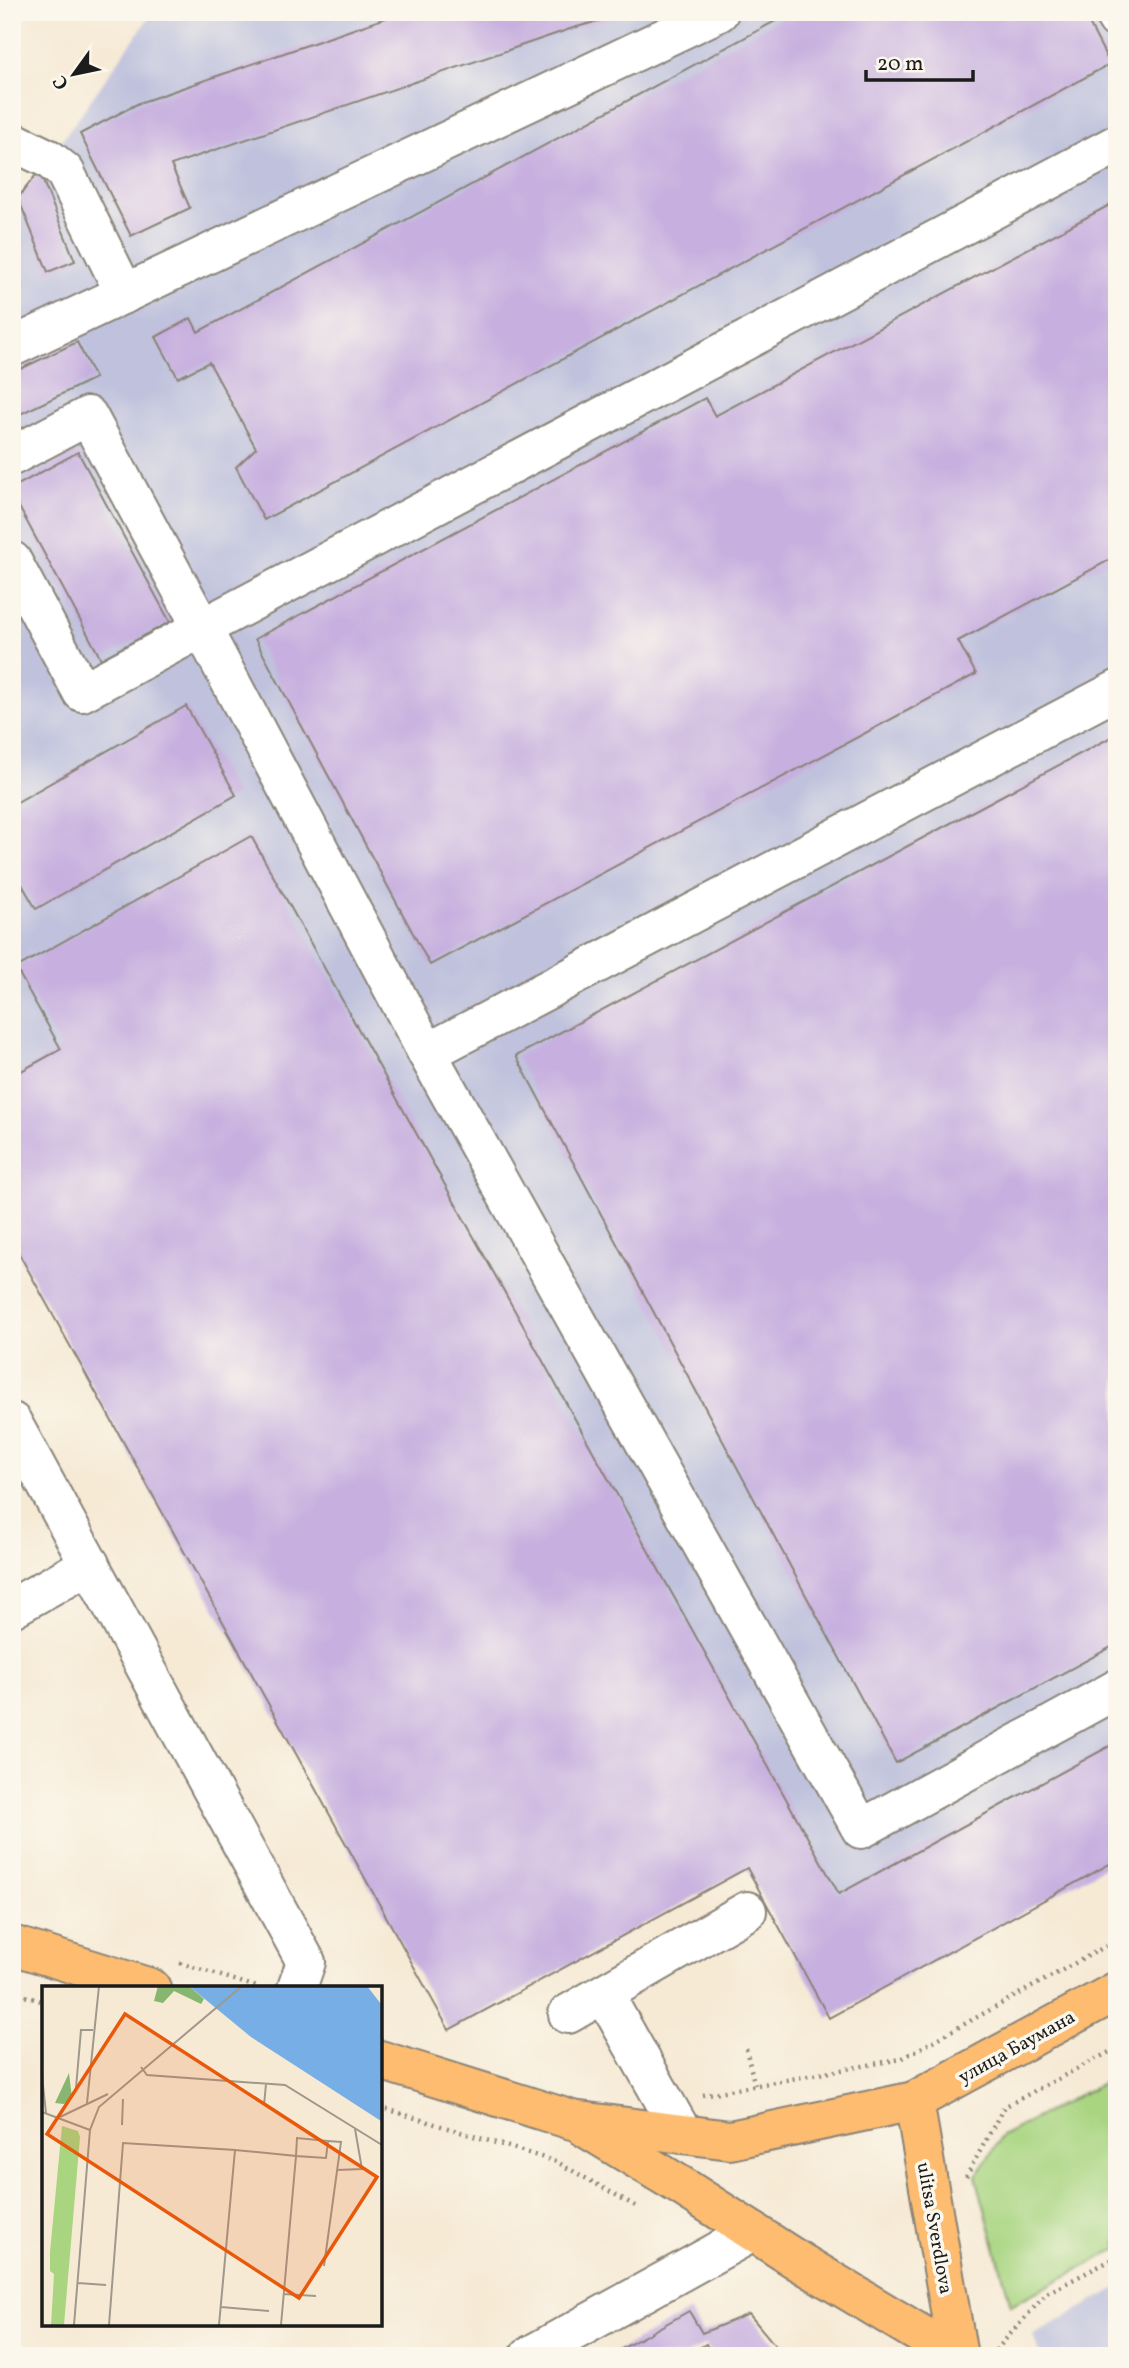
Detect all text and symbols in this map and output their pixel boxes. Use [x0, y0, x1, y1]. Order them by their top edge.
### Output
north arrow [38, 38, 108, 108]
scale bar [866, 38, 973, 82]
text: 20 m [877, 50, 923, 79]
text: С [47, 70, 76, 94]
inset map [42, 1986, 382, 2326]
street label: улица Баумана [954, 2005, 1080, 2091]
street label: ulitsa Sverdlova [910, 2160, 958, 2296]

